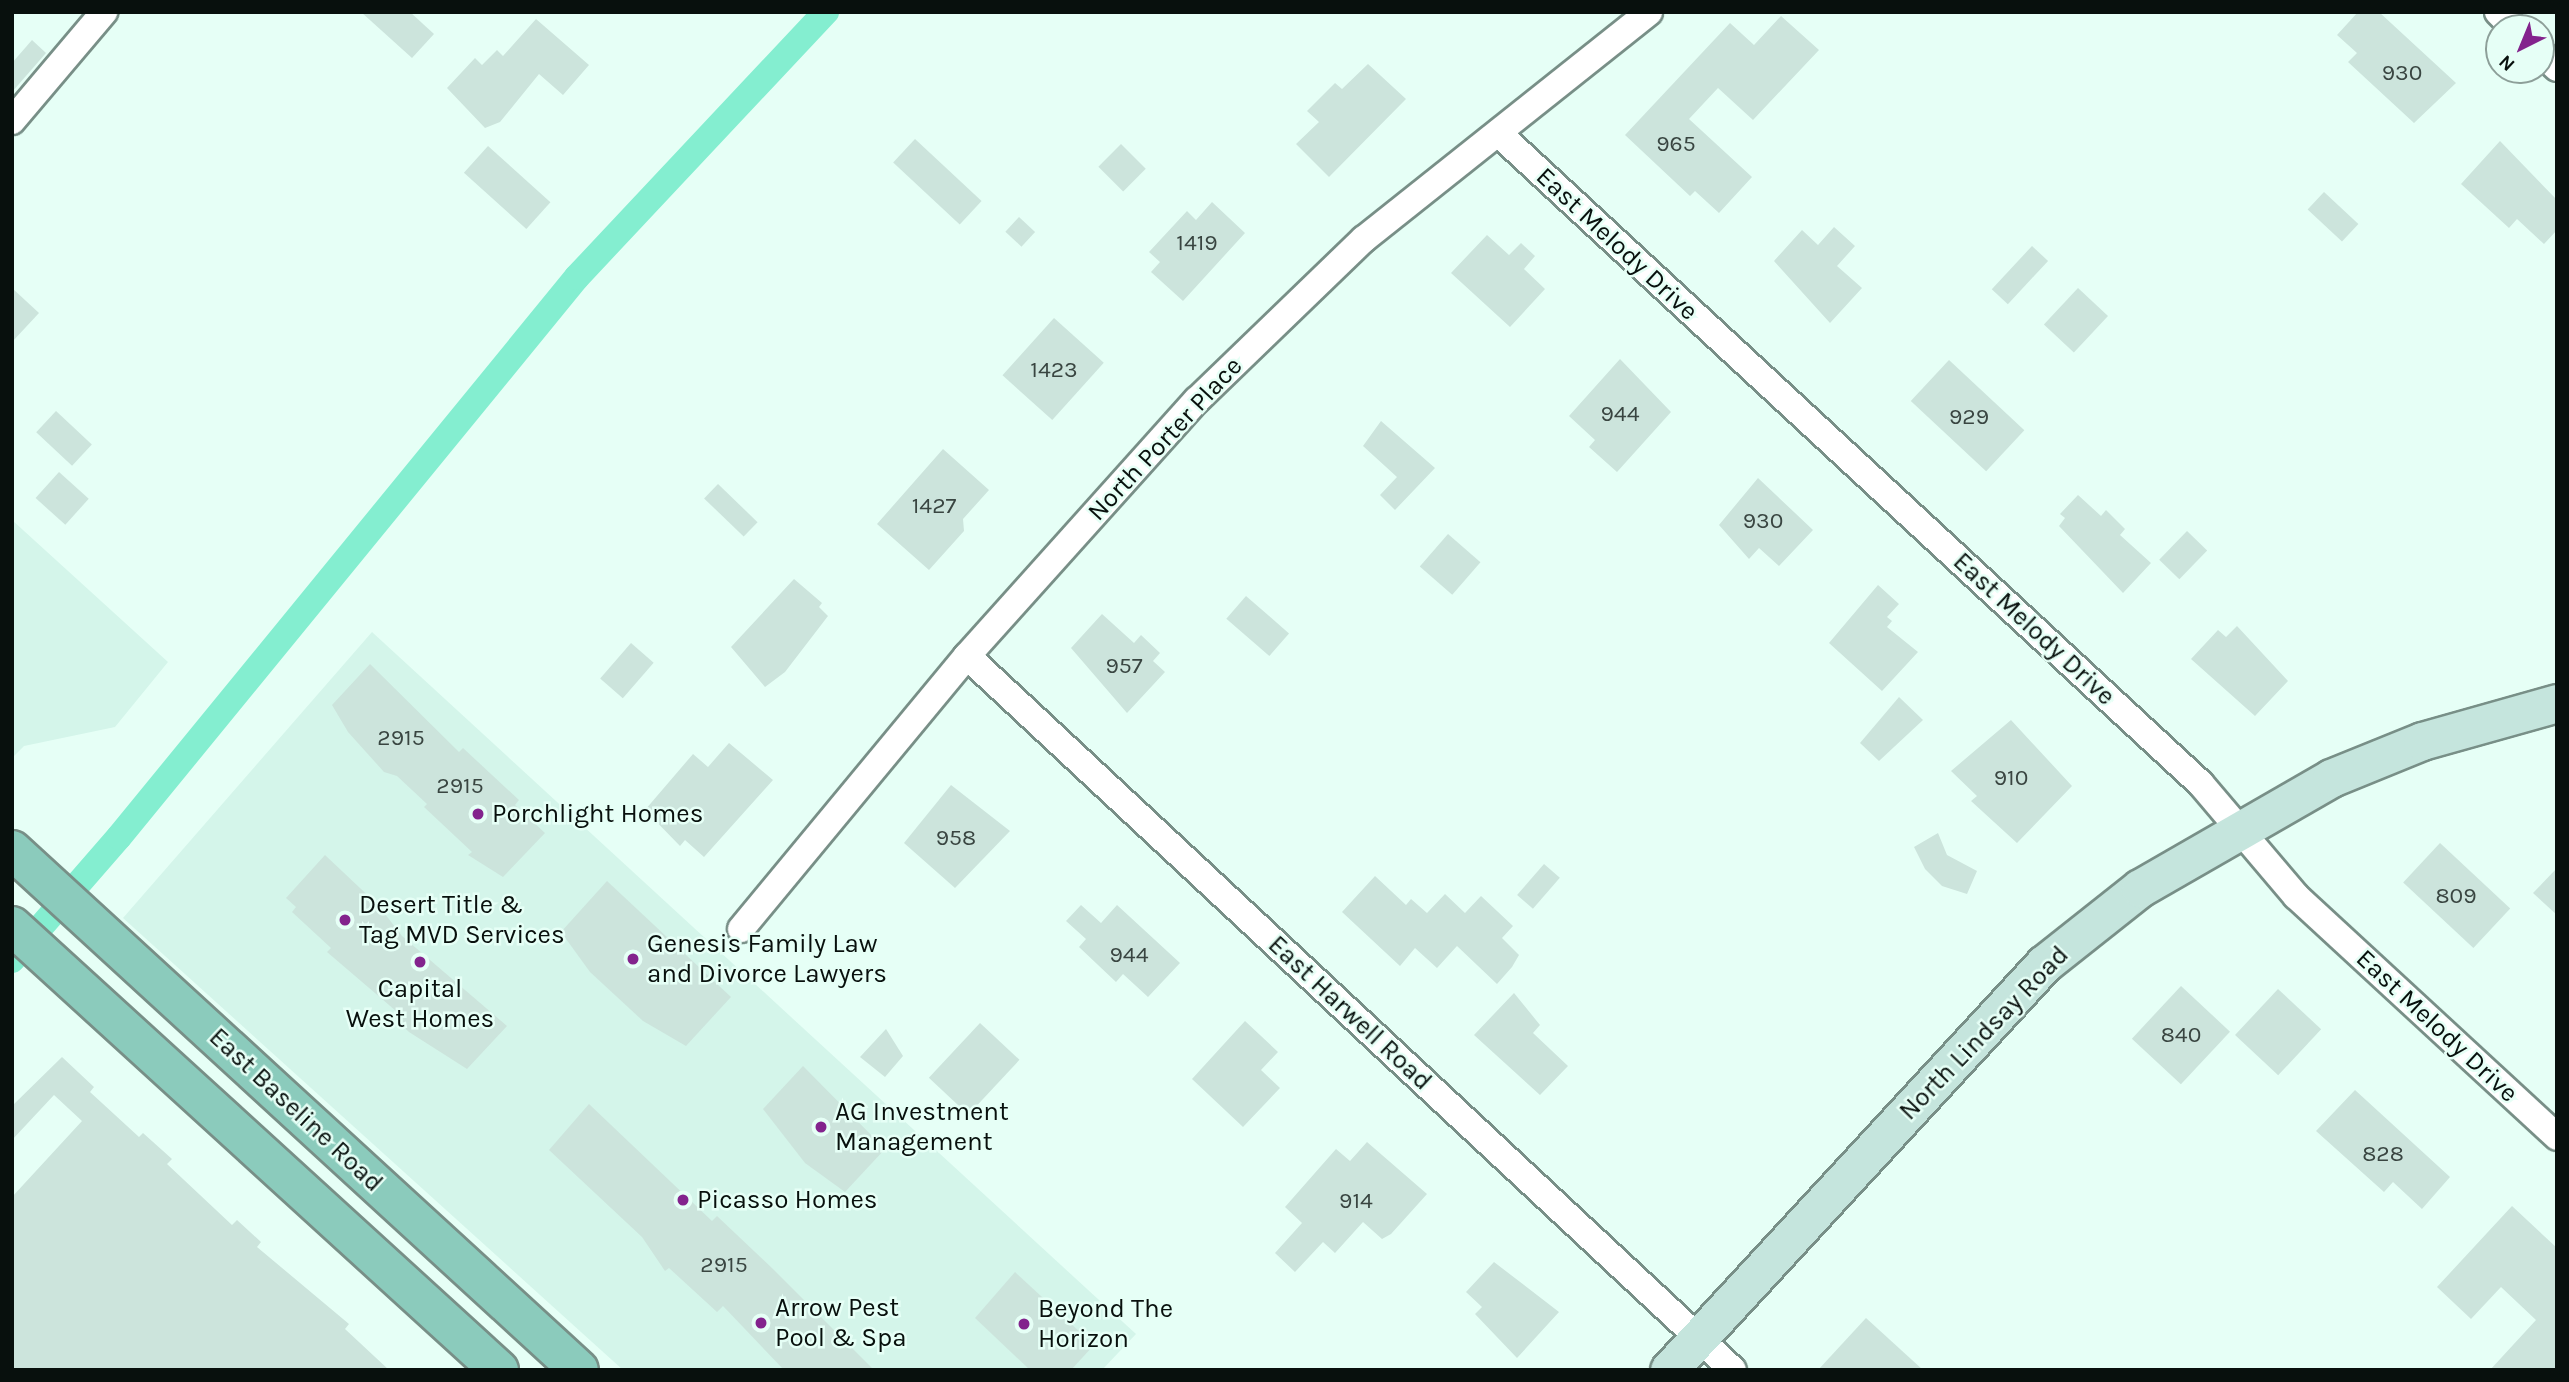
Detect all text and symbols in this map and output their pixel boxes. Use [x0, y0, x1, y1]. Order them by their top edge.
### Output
north arrow [2485, 14, 2555, 84]
text: N [2495, 50, 2520, 76]
house number: 930 [2382, 59, 2422, 87]
house number: 965 [1656, 130, 1696, 158]
street label: East Melody Drive [1530, 161, 1704, 327]
house number: 1419 [1176, 229, 1218, 257]
street label: North Porter Place [1081, 351, 1249, 527]
house number: 1423 [1030, 356, 1078, 384]
house number: 944 [1600, 400, 1640, 428]
house number: 929 [1949, 403, 1989, 431]
house number: 1427 [912, 492, 956, 520]
house number: 930 [1743, 507, 1783, 535]
street label: East Melody Drive [1947, 546, 2121, 712]
house number: 957 [1105, 652, 1143, 680]
house number: 2915 [377, 724, 425, 752]
house number: 910 [1994, 764, 2028, 792]
house number: 2915 [436, 772, 484, 800]
place label: Porchlight Homes [492, 798, 703, 830]
marker: Porchlight Homes [470, 806, 486, 822]
house number: 958 [936, 824, 976, 852]
house number: 809 [2435, 882, 2477, 910]
place label: Desert Title & Tag MVD Services [359, 889, 565, 950]
marker: Desert Title & Tag MVD Services [337, 912, 353, 928]
place label: Genesis Family Law and Divorce Lawyers [647, 928, 887, 990]
street label: East Harwell Road [1262, 929, 1438, 1097]
street label: North Lindsay Road [1893, 939, 2075, 1127]
house number: 944 [1109, 941, 1149, 969]
street label: East Melody Drive [2350, 943, 2524, 1109]
marker: Genesis Family Law and Divorce Lawyers [625, 951, 641, 967]
marker: Capital West Homes [412, 954, 428, 970]
place label: Capital West Homes [346, 973, 494, 1034]
street label: East Baseline Road [203, 1021, 389, 1199]
house number: 840 [2161, 1021, 2201, 1049]
place label: AG Investment Management [835, 1096, 1009, 1158]
marker: AG Investment Management [813, 1119, 829, 1135]
house number: 828 [2362, 1140, 2404, 1168]
place label: Picasso Homes [697, 1184, 878, 1216]
house number: 914 [1339, 1187, 1373, 1215]
marker: Picasso Homes [675, 1192, 691, 1208]
house number: 2915 [700, 1251, 748, 1279]
place label: Arrow Pest Pool & Spa [775, 1292, 906, 1354]
place label: Beyond The Horizon [1038, 1293, 1173, 1354]
marker: Arrow Pest Pool & Spa [753, 1315, 769, 1331]
marker: Beyond The Horizon [1016, 1316, 1032, 1332]

